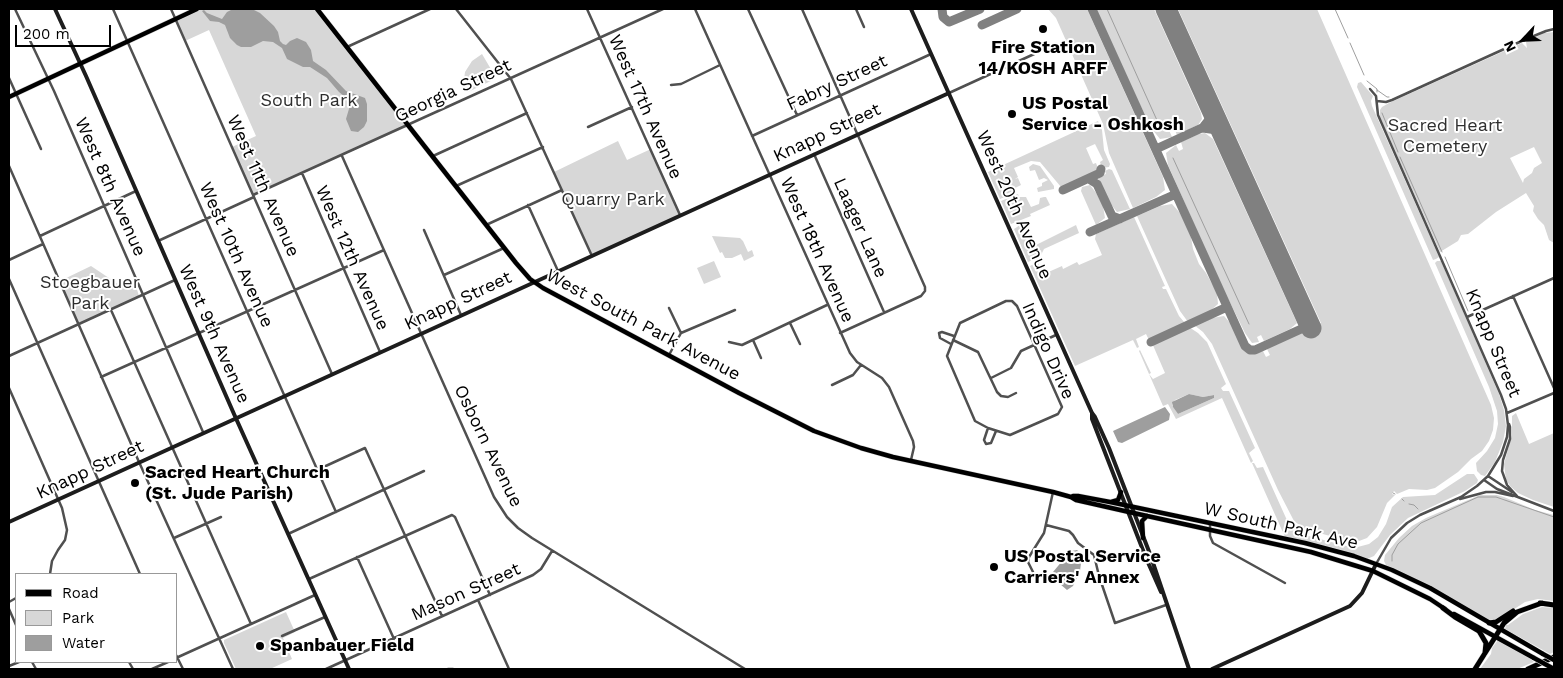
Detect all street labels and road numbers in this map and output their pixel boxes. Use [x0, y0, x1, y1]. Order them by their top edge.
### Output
street label: West 17th Avenue [603, 31, 687, 183]
street label: Fabry Street [783, 50, 891, 116]
street label: Georgia Street [391, 55, 515, 127]
street label: Knapp Street [770, 99, 884, 167]
street label: West 11th Avenue [222, 112, 304, 260]
street label: West 8th Avenue [70, 114, 150, 260]
street label: West 20th Avenue [972, 127, 1056, 283]
street label: West 18th Avenue [775, 174, 859, 326]
street label: Laager Lane [828, 175, 892, 281]
street label: West 10th Avenue [194, 179, 278, 331]
street label: West 12th Avenue [310, 182, 394, 334]
street label: West 9th Avenue [174, 261, 254, 407]
street label: West South Park Avenue [542, 265, 744, 385]
street label: Knapp Street [401, 267, 515, 335]
street label: Knapp Street [1460, 285, 1526, 401]
street label: Indigo Drive [1017, 299, 1079, 403]
street label: Osborn Avenue [449, 381, 527, 511]
street label: Knapp Street [33, 436, 147, 504]
street label: W South Park Ave [1202, 498, 1360, 554]
street label: Mason Street [408, 558, 524, 626]

